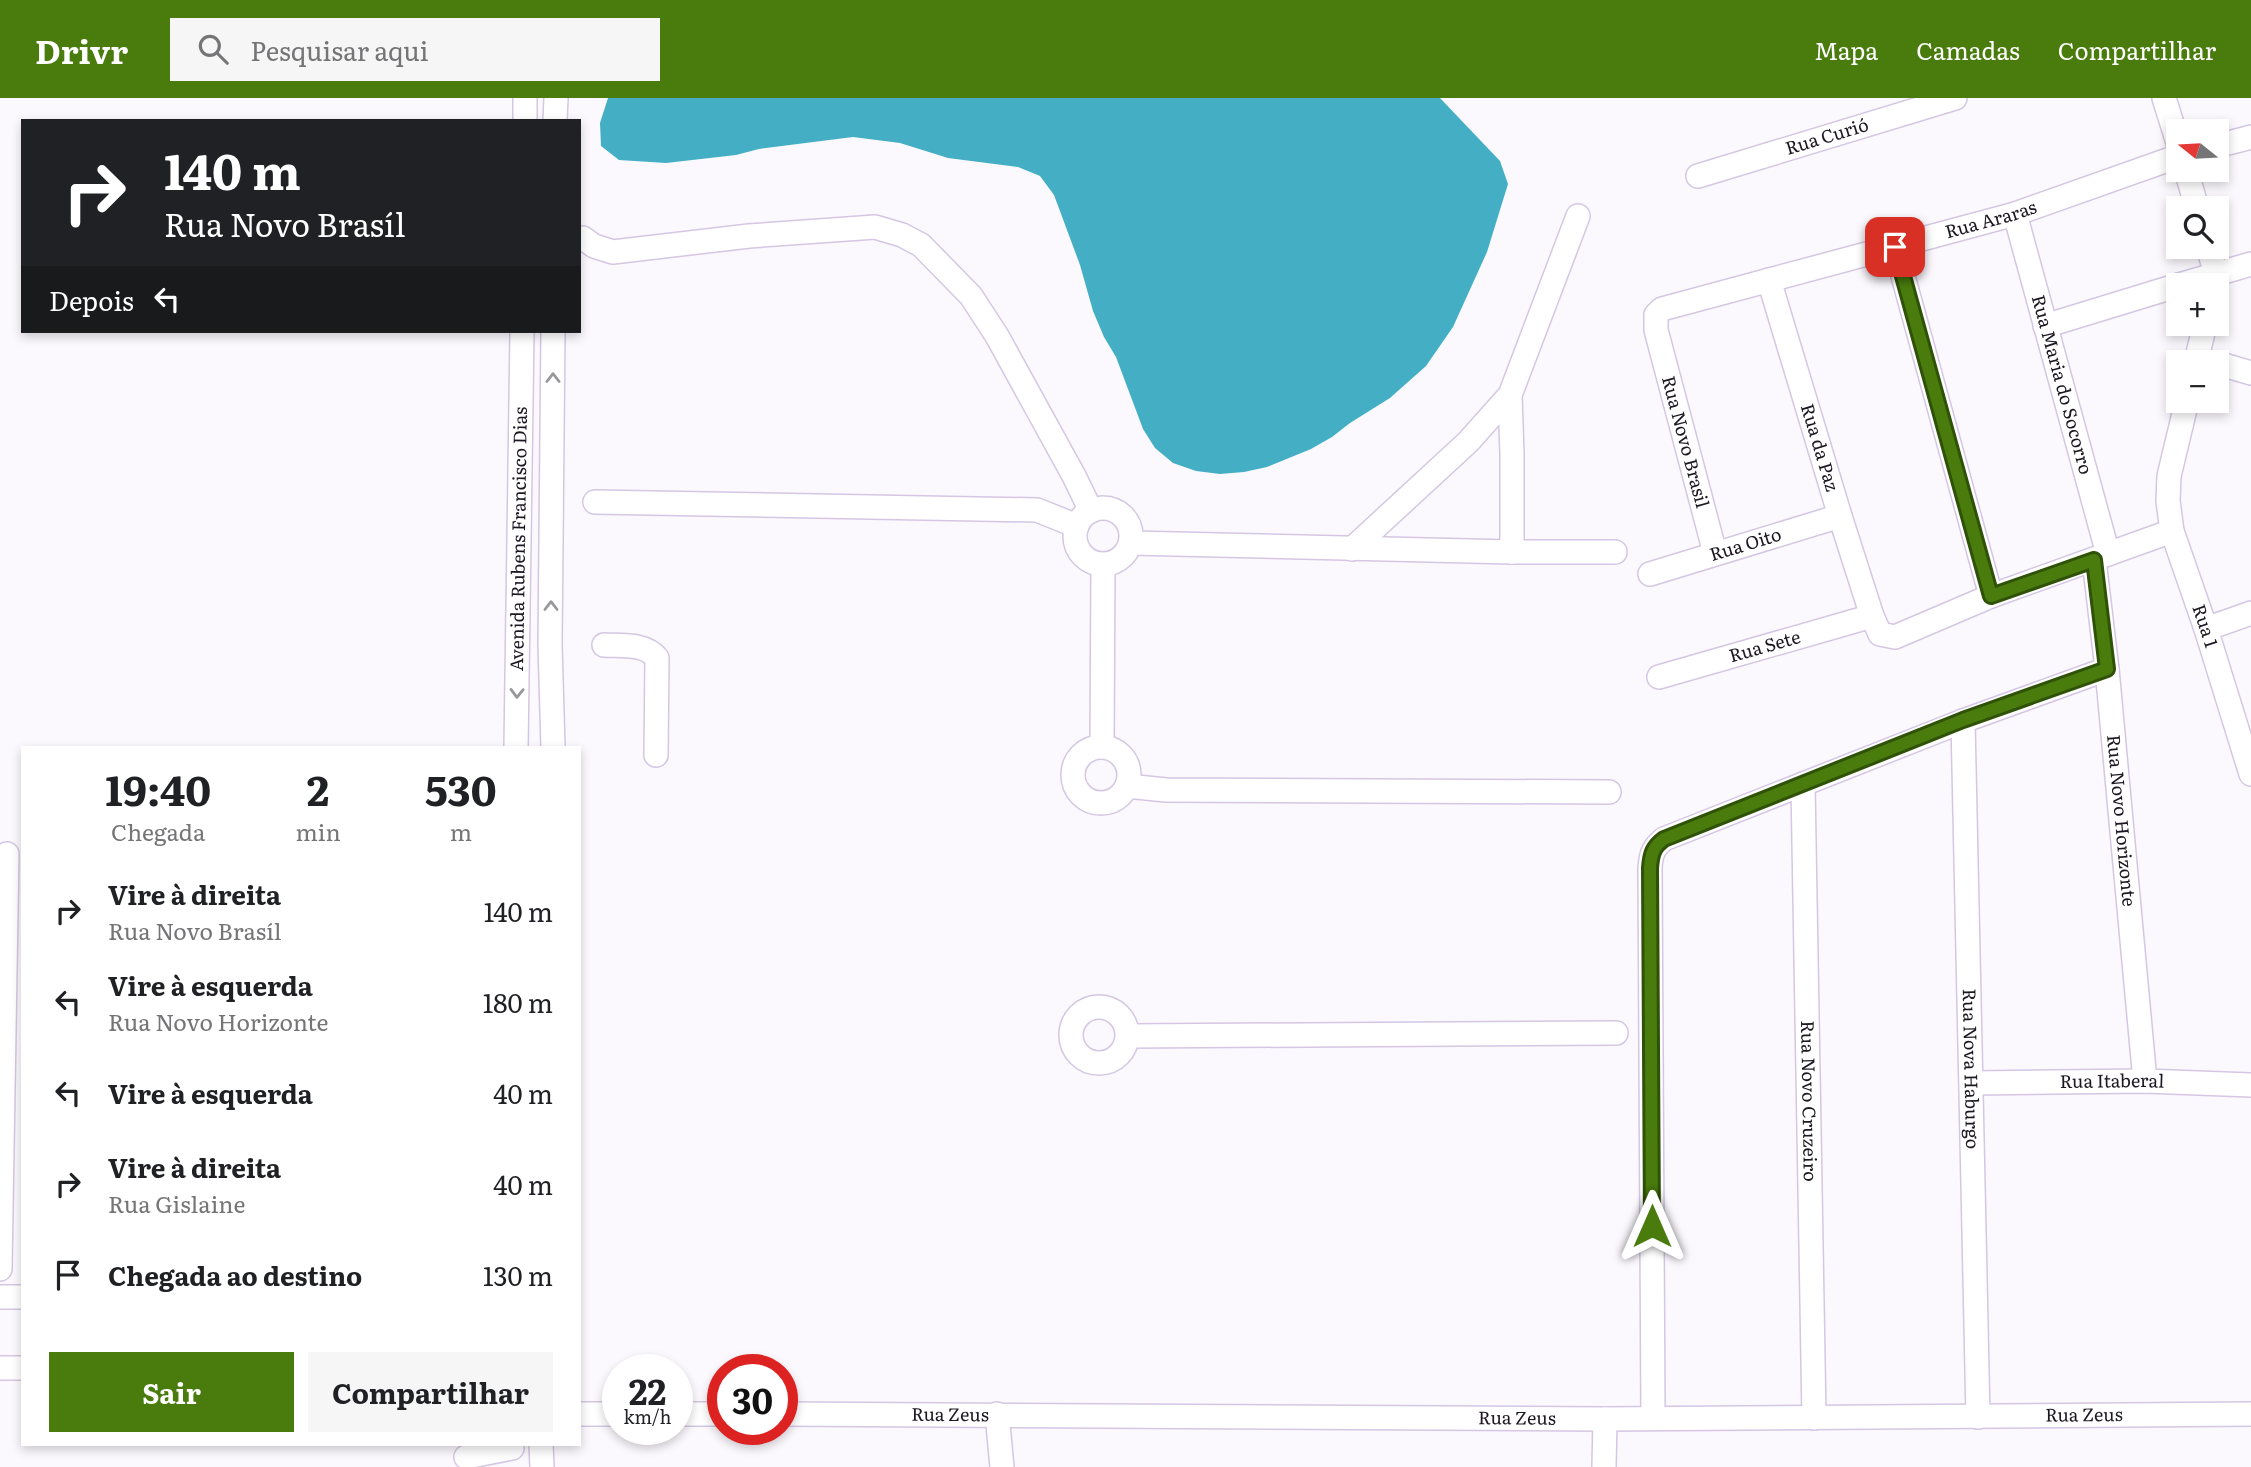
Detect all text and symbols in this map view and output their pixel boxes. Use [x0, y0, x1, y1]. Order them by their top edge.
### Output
search box [170, 18, 660, 81]
text: Drivr [35, 25, 128, 74]
icon: search [194, 30, 232, 68]
text: Pesquisar aqui [250, 30, 429, 69]
text: Mapa [1814, 32, 1878, 67]
text: Camadas [1916, 32, 2020, 67]
text: Compartilhar [2058, 32, 2216, 67]
street label: Rua Curió [1782, 110, 1872, 161]
north arrow [2166, 119, 2230, 182]
map controls [2166, 119, 2229, 413]
text: 140 m [164, 132, 301, 205]
icon: right [49, 147, 140, 238]
street label: Rua Araras [1942, 192, 2040, 244]
button: search [2166, 196, 2229, 259]
text: Rua Novo Brasíl [164, 199, 405, 247]
pin [1865, 217, 1925, 277]
icon: arrive [1876, 228, 1914, 266]
button: + [2166, 273, 2229, 336]
text: Depois [49, 280, 134, 319]
icon: left [148, 280, 186, 318]
street label: Rua Maria do Socorro [2026, 292, 2101, 477]
button: − [2166, 350, 2229, 413]
one-way arrow [545, 372, 560, 383]
street label: Rua Novo Brasil [1656, 373, 1717, 511]
street label: Rua da Paz [1795, 400, 1847, 495]
street label: Avenida Rubens Francisco Dias [502, 407, 533, 671]
street label: Rua Oito [1706, 520, 1784, 567]
one-way arrow [543, 600, 559, 610]
street label: Rua 1 [2186, 600, 2226, 651]
street label: Rua Sete [1725, 622, 1803, 668]
one-way arrow [509, 688, 525, 699]
street label: Rua Novo Horizonte [2101, 733, 2144, 908]
text: 19:40 [105, 757, 211, 819]
text: 2 [307, 757, 329, 819]
text: 530 [425, 757, 497, 819]
text: Chegada [111, 814, 205, 848]
text: min [295, 814, 341, 848]
text: m [450, 814, 472, 848]
text: Vire à direita [108, 874, 281, 913]
text: 140 m [484, 891, 553, 930]
icon: right [49, 892, 87, 930]
text: Rua Novo Brasíl [108, 913, 282, 947]
text: Vire à esquerda [108, 965, 313, 1004]
text: 180 m [483, 982, 553, 1021]
icon: left [49, 983, 87, 1021]
street label: Rua Nova Haburgo [1957, 988, 1987, 1149]
text: Rua Novo Horizonte [108, 1004, 328, 1038]
street label: Rua Novo Cruzeiro [1795, 1020, 1825, 1182]
street label: Rua Itaberal [2060, 1066, 2165, 1094]
text: Vire à esquerda [108, 1073, 313, 1112]
text: 40 m [493, 1073, 553, 1112]
icon: left [49, 1074, 87, 1112]
text: Vire à direita [108, 1147, 281, 1186]
text: 40 m [493, 1164, 553, 1203]
icon: right [49, 1165, 87, 1203]
text: Rua Gislaine [108, 1186, 245, 1220]
position arrow [1615, 1189, 1689, 1263]
text: Chegada ao destino [108, 1255, 362, 1294]
text: 130 m [483, 1255, 553, 1294]
icon: arrive [49, 1256, 87, 1294]
button: Sair [49, 1352, 294, 1432]
button: Compartilhar [308, 1352, 553, 1432]
speed limit sign: 30 [707, 1354, 798, 1445]
text: 22 [629, 1364, 666, 1416]
street label: Rua Zeus [911, 1400, 989, 1427]
street label: Rua Zeus [2045, 1400, 2123, 1428]
text: km/h [624, 1403, 671, 1430]
street label: Rua Zeus [1478, 1403, 1556, 1431]

